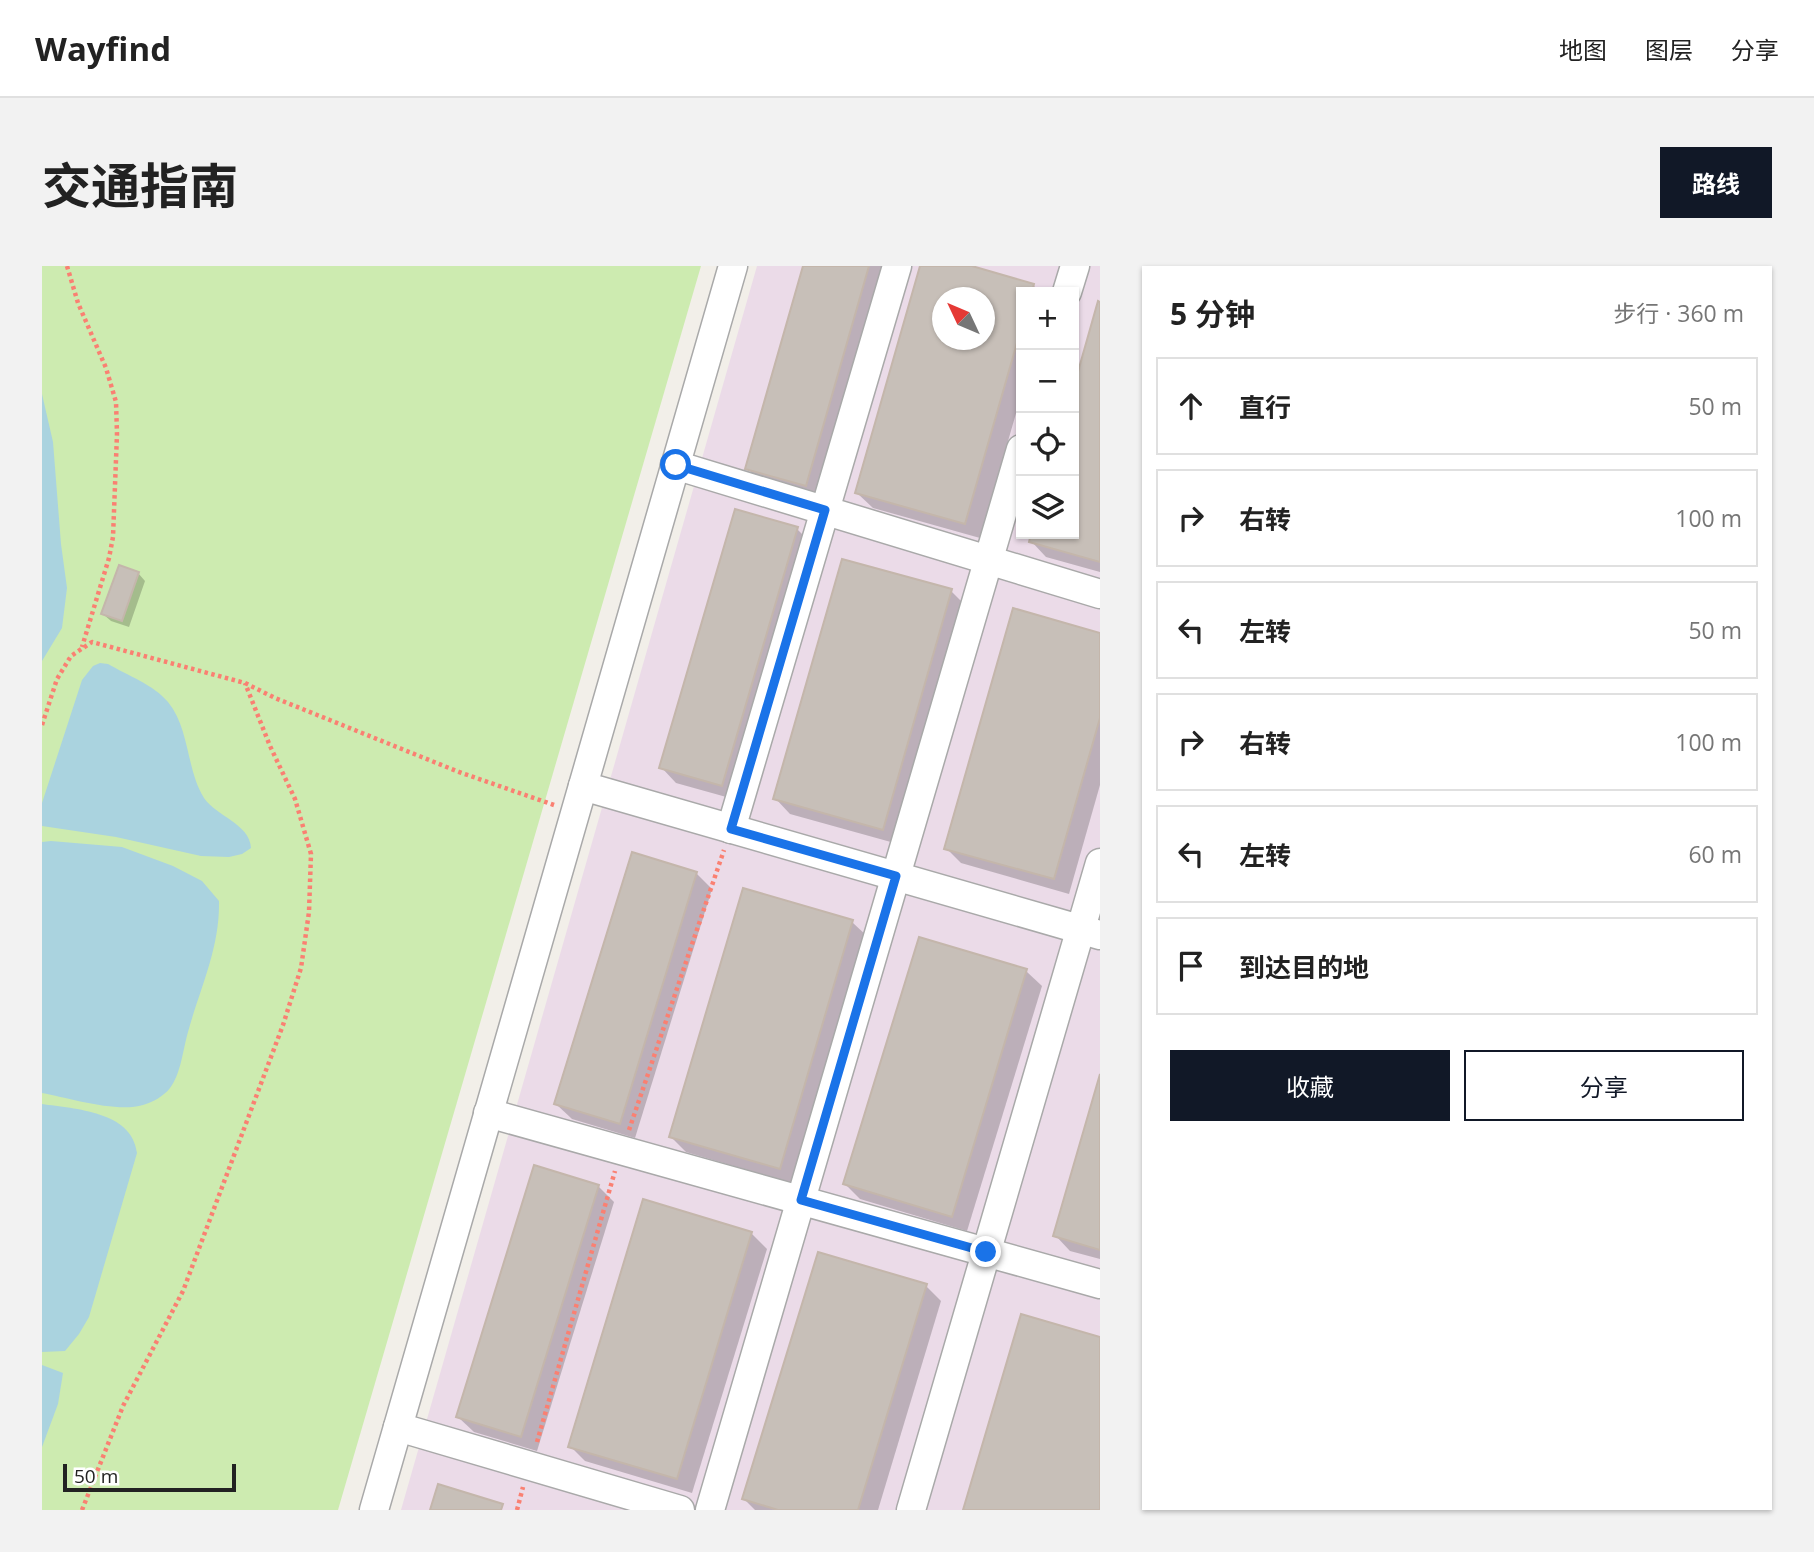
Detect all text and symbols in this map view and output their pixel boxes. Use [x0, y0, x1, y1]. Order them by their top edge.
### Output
text: Wayfind [35, 26, 171, 71]
text: 地图 [1559, 33, 1607, 66]
text: 图层 [1645, 33, 1693, 66]
text: 分享 [1731, 33, 1779, 66]
button: 路线 [1660, 147, 1772, 218]
text: 交通指南 [42, 152, 238, 218]
north arrow [932, 287, 995, 350]
map controls [1016, 287, 1079, 539]
button: + [1016, 287, 1079, 350]
text: 5 分钟 [1170, 293, 1255, 334]
text: 步行 · 360 m [1613, 297, 1744, 329]
button: − [1016, 350, 1079, 413]
icon: ahead [1172, 387, 1210, 425]
text: 直行 [1239, 389, 1291, 425]
text: 50 m [1688, 390, 1742, 422]
button: locate [1016, 413, 1079, 476]
route start [660, 449, 691, 480]
button: layers [1016, 476, 1079, 539]
icon: right [1172, 499, 1210, 537]
text: 右转 [1239, 501, 1291, 537]
text: 100 m [1675, 502, 1742, 534]
icon: left [1172, 611, 1210, 649]
text: 左转 [1239, 613, 1291, 649]
text: 50 m [1688, 614, 1742, 646]
icon: right [1172, 723, 1210, 761]
text: 右转 [1239, 725, 1291, 761]
text: 100 m [1675, 726, 1742, 758]
icon: left [1172, 835, 1210, 873]
text: 左转 [1239, 837, 1291, 873]
text: 60 m [1688, 838, 1742, 870]
icon: arrive [1172, 947, 1210, 985]
text: 到达目的地 [1239, 949, 1369, 985]
button: 收藏 [1170, 1050, 1450, 1121]
button: 分享 [1464, 1050, 1744, 1121]
route end [970, 1236, 1001, 1267]
scale bar [63, 1461, 236, 1493]
text: 50 m [74, 1463, 118, 1489]

